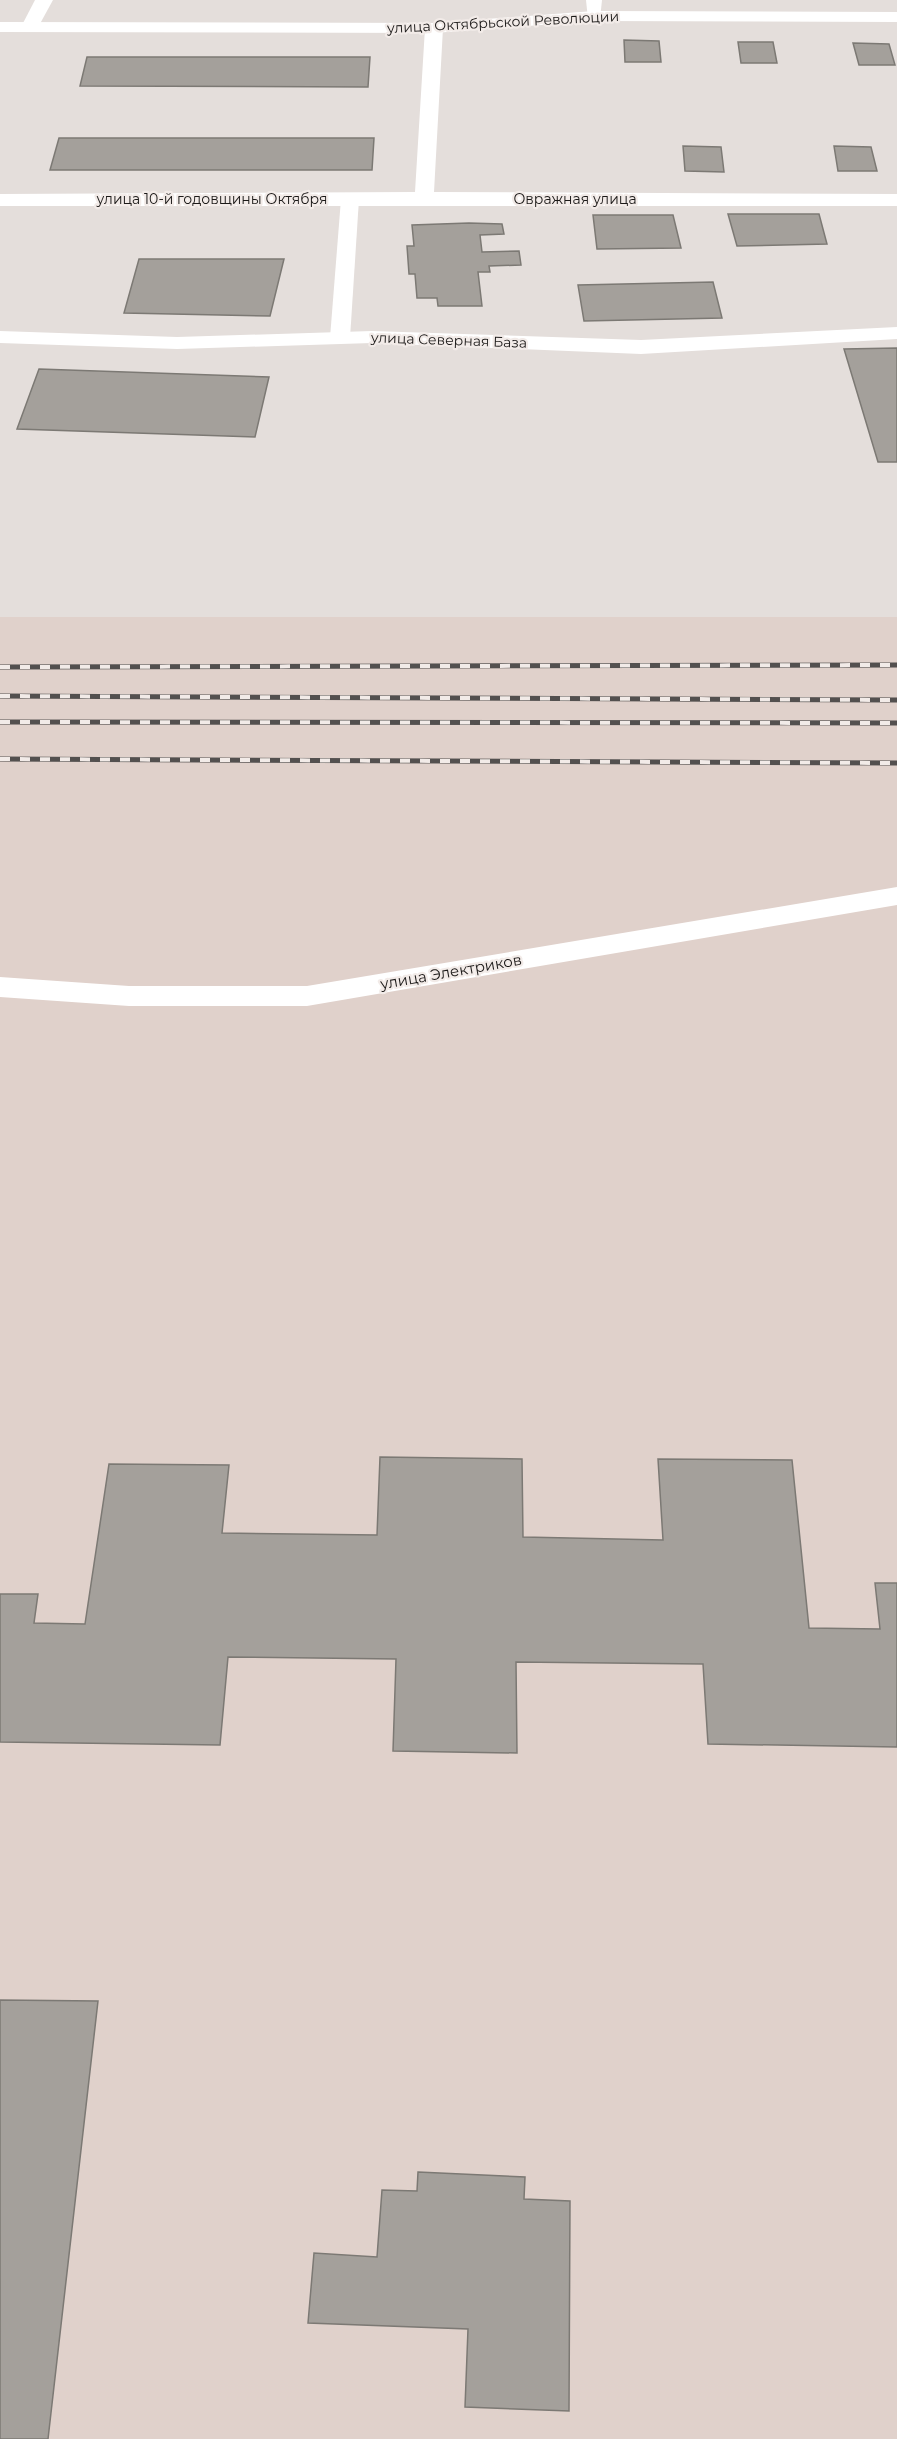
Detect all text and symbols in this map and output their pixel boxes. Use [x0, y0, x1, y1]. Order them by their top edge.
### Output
street label: улица Октябрьской Революции [385, 7, 620, 37]
street label: улица 10-й годовщины Октября [96, 190, 327, 208]
street label: Овражная улица [513, 190, 637, 208]
street label: улица Северная База [370, 328, 527, 352]
street label: улица Электриков [378, 950, 523, 993]

